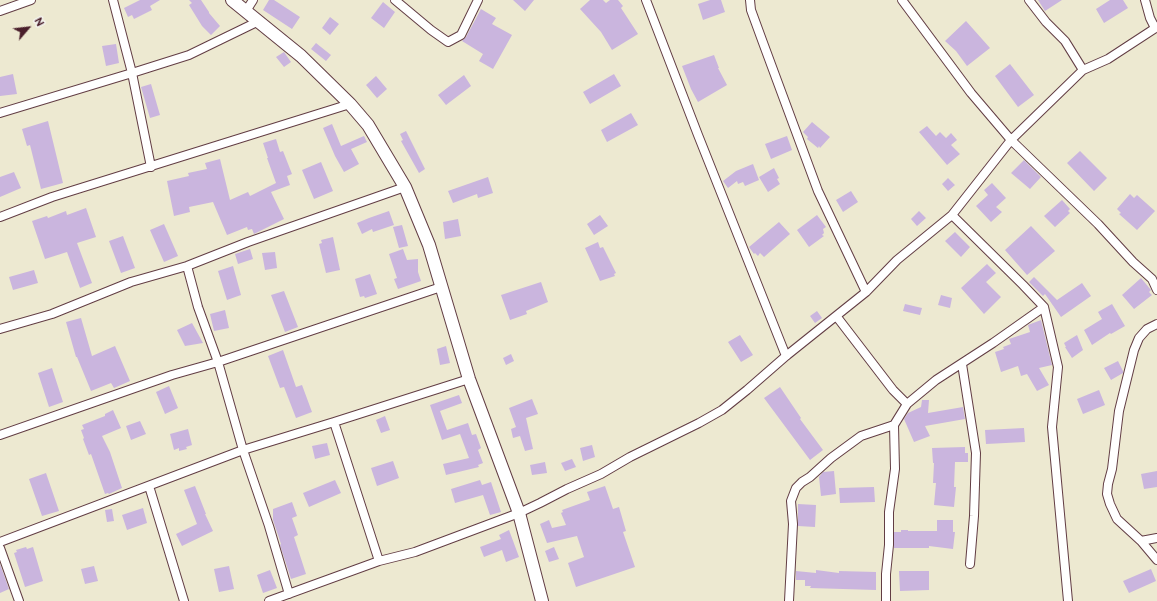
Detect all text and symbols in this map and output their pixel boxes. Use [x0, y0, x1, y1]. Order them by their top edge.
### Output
north arrow [8, 8, 48, 48]
text: N [31, 15, 47, 29]

